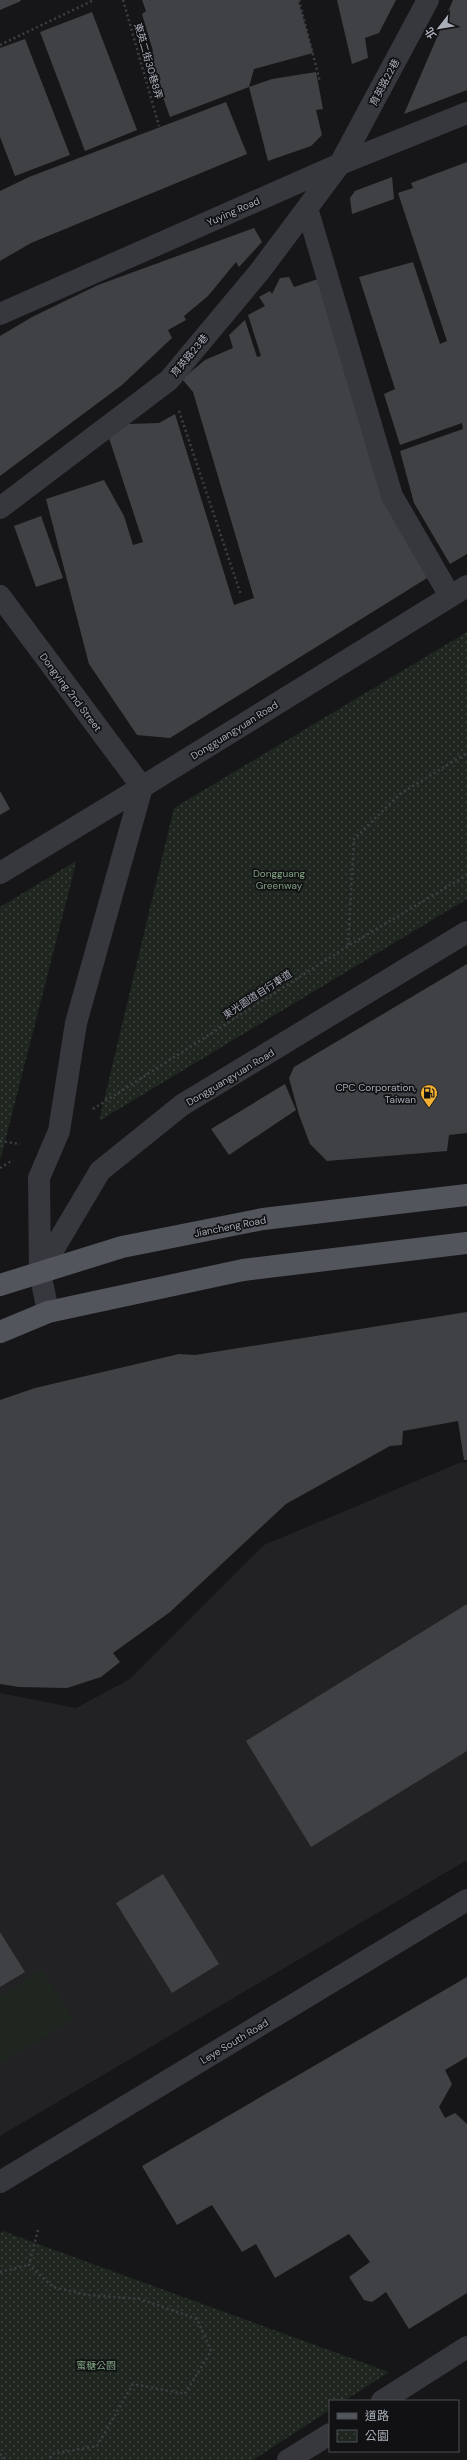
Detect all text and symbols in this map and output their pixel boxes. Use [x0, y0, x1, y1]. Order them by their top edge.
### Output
north arrow [419, 8, 459, 48]
street label: 東英二街30巷8弄 [131, 21, 166, 101]
text: 北 [422, 25, 439, 41]
street label: 育英路22巷 [367, 56, 402, 108]
street label: Yuying Road [205, 194, 262, 229]
street label: 育英路23巷 [168, 331, 211, 379]
street label: Dongying 2nd Street [37, 651, 104, 734]
street label: Dongguangyuan Road [188, 698, 280, 763]
park label: Dongguang Greenway [253, 867, 306, 892]
street label: 東光園道自行車道 [220, 967, 294, 1022]
street label: Dongguangyuan Road [184, 1046, 277, 1109]
place label: CPC Corporation, Taiwan [335, 1081, 416, 1106]
fuel station icon: CPC Corporation, Taiwan [419, 1083, 439, 1108]
street label: Jiancheng Road [193, 1213, 267, 1240]
street label: Leye South Road [198, 2016, 271, 2067]
park label: 蜜糖公園 [76, 2359, 116, 2372]
legend [329, 2400, 459, 2452]
text: 道路 [365, 2408, 389, 2424]
text: 公園 [365, 2428, 389, 2444]

